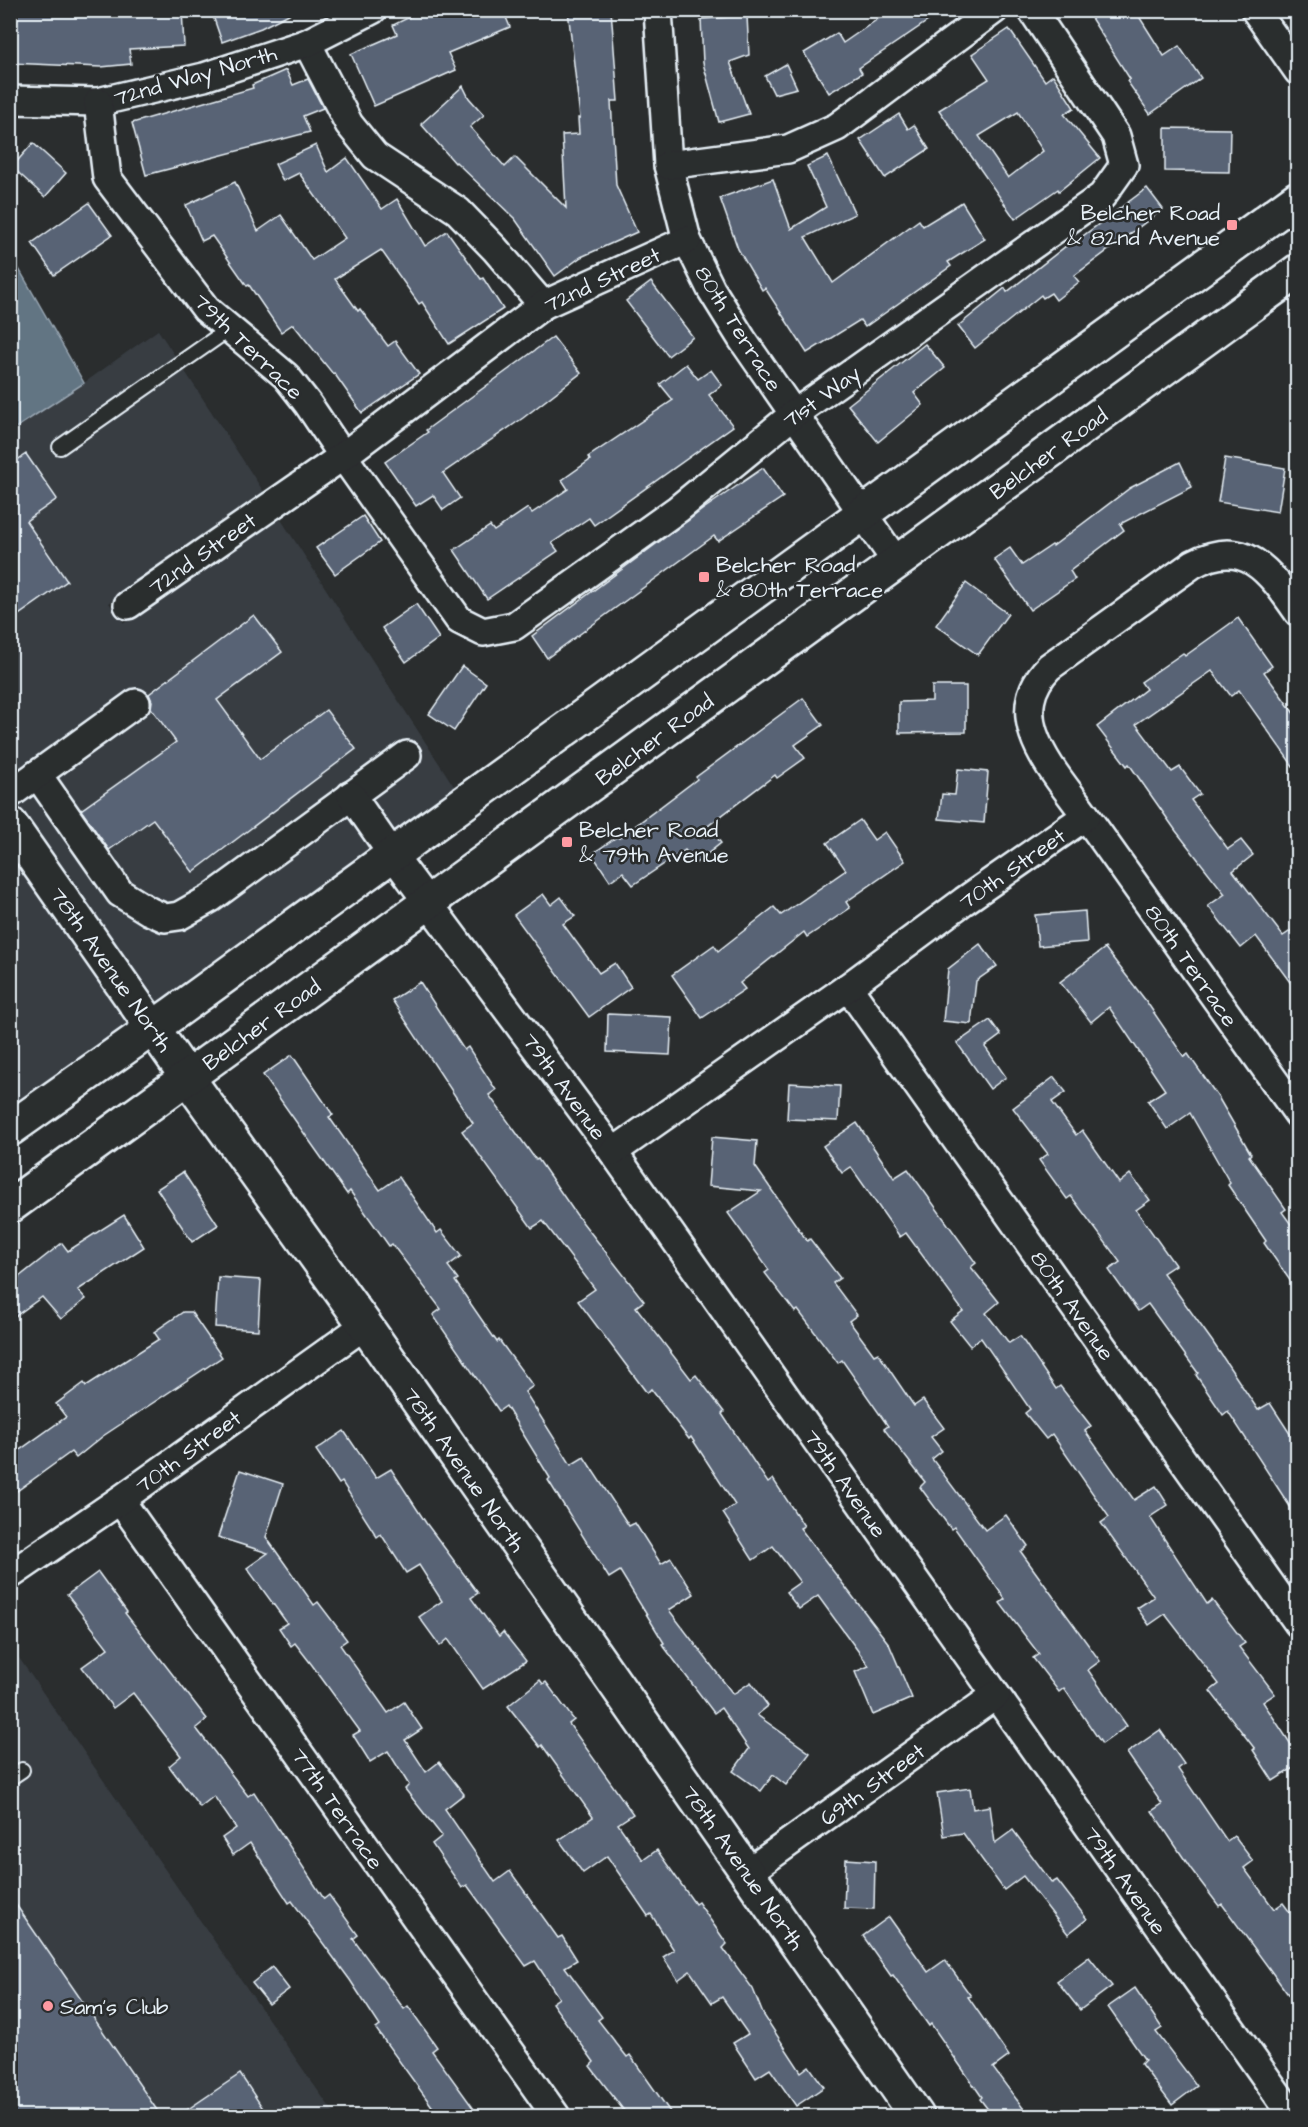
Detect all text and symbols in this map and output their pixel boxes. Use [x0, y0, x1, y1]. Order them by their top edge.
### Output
street label: 72nd Way North [110, 38, 281, 115]
place label: Belcher Road & 82nd Avenue [1067, 198, 1220, 254]
marker: Belcher Road & 82nd Avenue [1225, 218, 1239, 232]
street label: 72nd Street [539, 240, 666, 321]
street label: 80th Terrace [687, 260, 789, 398]
street label: 79th Terrace [186, 287, 310, 407]
street label: 71st Way [777, 358, 868, 437]
street label: Belcher Road [983, 401, 1114, 508]
street label: 72nd Street [143, 506, 263, 603]
place label: Belcher Road & 80th Terrace [716, 550, 883, 606]
marker: Belcher Road & 80th Terrace [697, 570, 711, 584]
street label: Belcher Road [589, 687, 720, 794]
place label: Belcher Road & 79th Avenue [579, 815, 729, 871]
street label: 70th Street [953, 821, 1073, 917]
marker: Belcher Road & 79th Avenue [560, 835, 574, 849]
street label: 78th Avenue North [42, 881, 179, 1059]
street label: 80th Terrace [1137, 898, 1245, 1034]
street label: Belcher Road [196, 972, 327, 1079]
street label: 79th Avenue [514, 1027, 613, 1147]
street label: 80th Avenue [1022, 1244, 1121, 1367]
street label: 78th Avenue North [395, 1381, 532, 1559]
street label: 70th Street [130, 1403, 248, 1501]
street label: 79th Avenue [796, 1423, 894, 1544]
street label: 69th Street [814, 1737, 932, 1834]
street label: 77th Terrace [283, 1742, 390, 1876]
street label: 78th Avenue North [674, 1779, 811, 1957]
street label: 79th Avenue [1076, 1820, 1174, 1941]
place label: Sam's Club [60, 1992, 168, 2023]
marker: Sam's Club [41, 1999, 55, 2013]

